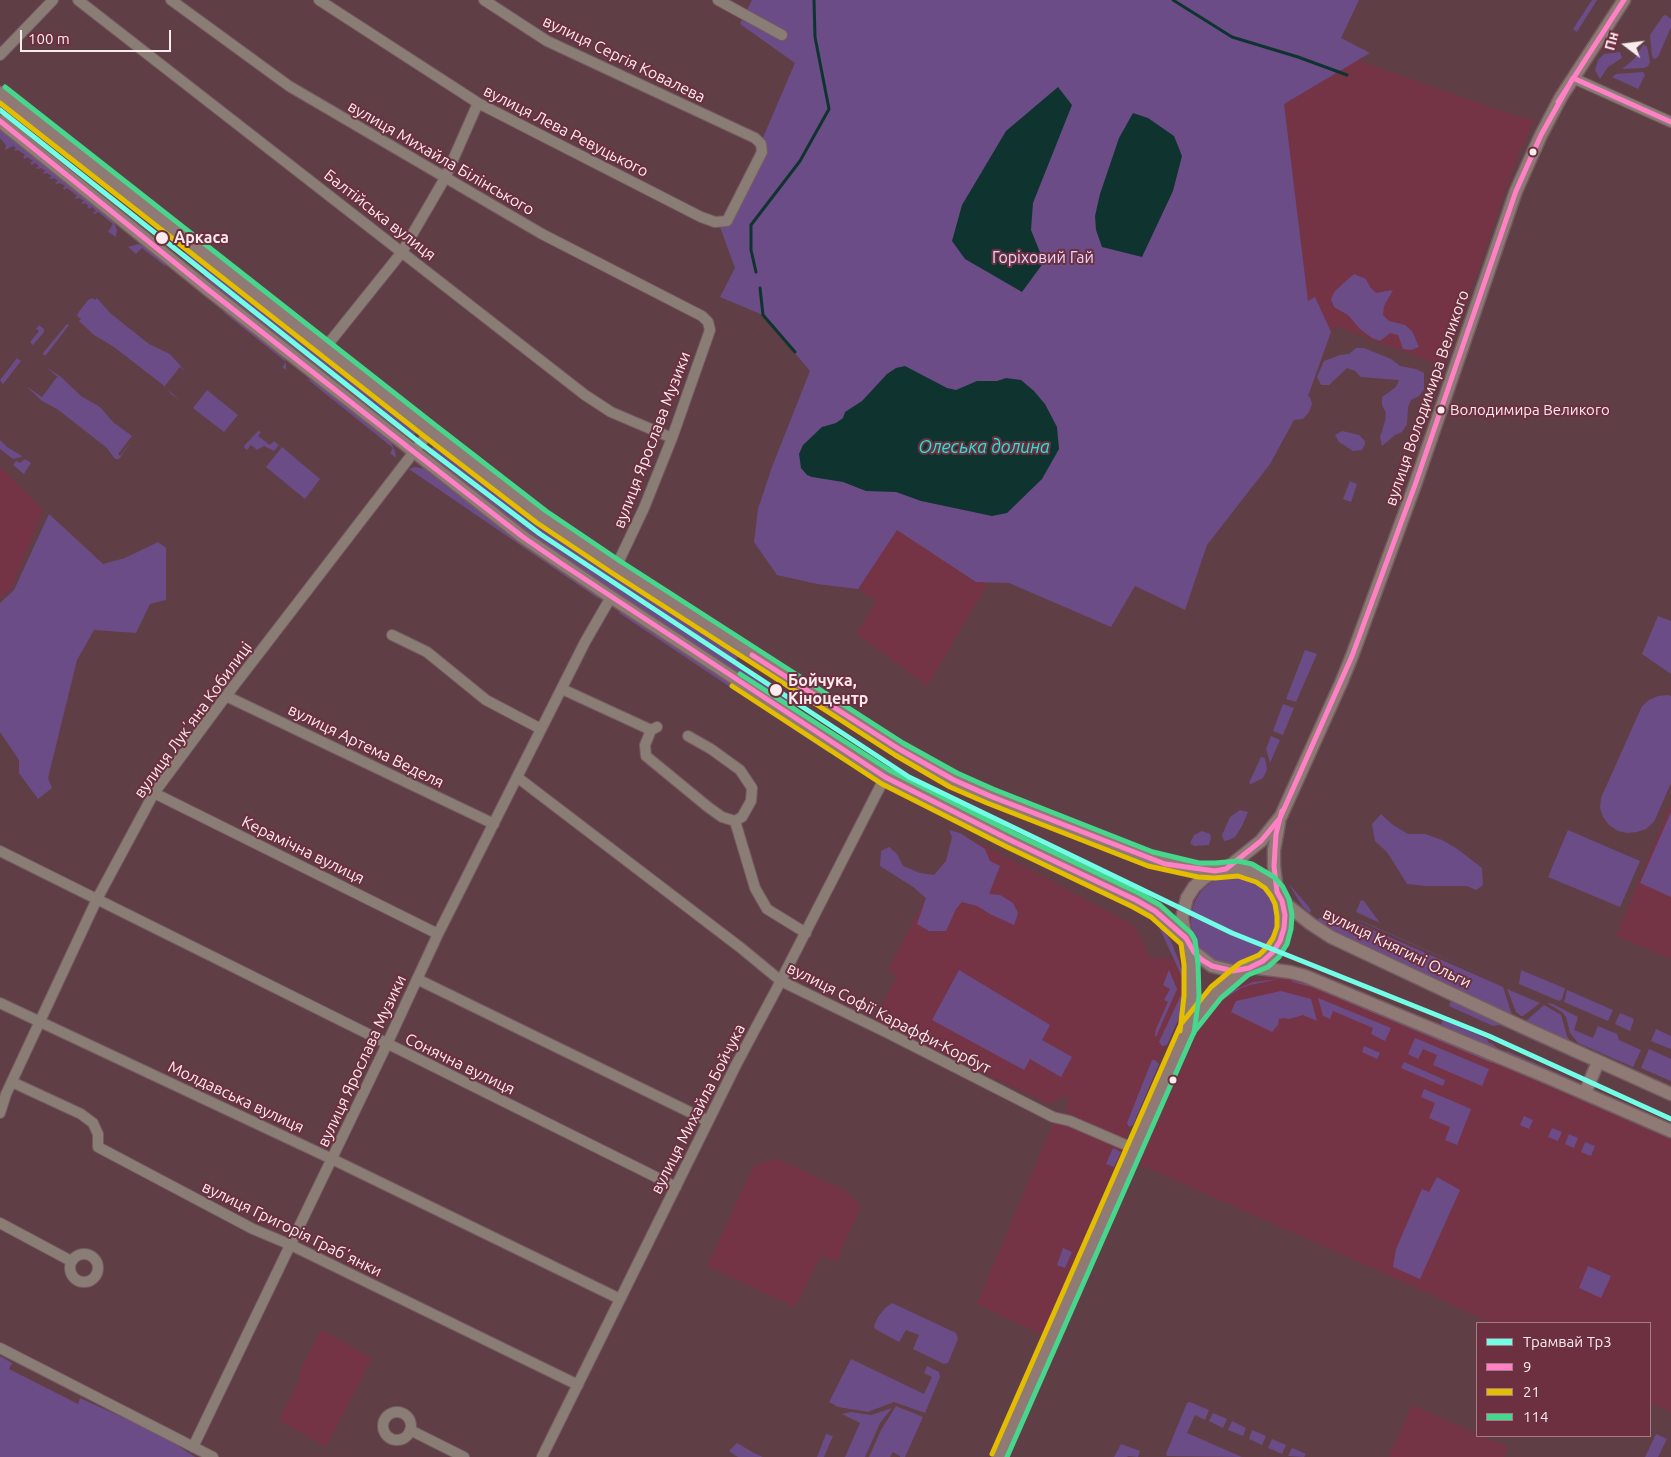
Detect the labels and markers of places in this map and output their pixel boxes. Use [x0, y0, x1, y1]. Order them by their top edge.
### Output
unlabelled marker [1528, 147, 1538, 157]
place label: Аркаса [174, 228, 229, 248]
marker: Аркаса [154, 230, 170, 246]
place label: Володимира Великого [1450, 401, 1610, 419]
marker: Володимира Великого [1436, 405, 1446, 415]
place label: Бойчука, Кіноцентр [788, 671, 868, 709]
marker: Бойчука, Кіноцентр [768, 682, 784, 698]
unlabelled marker [1168, 1075, 1178, 1085]

